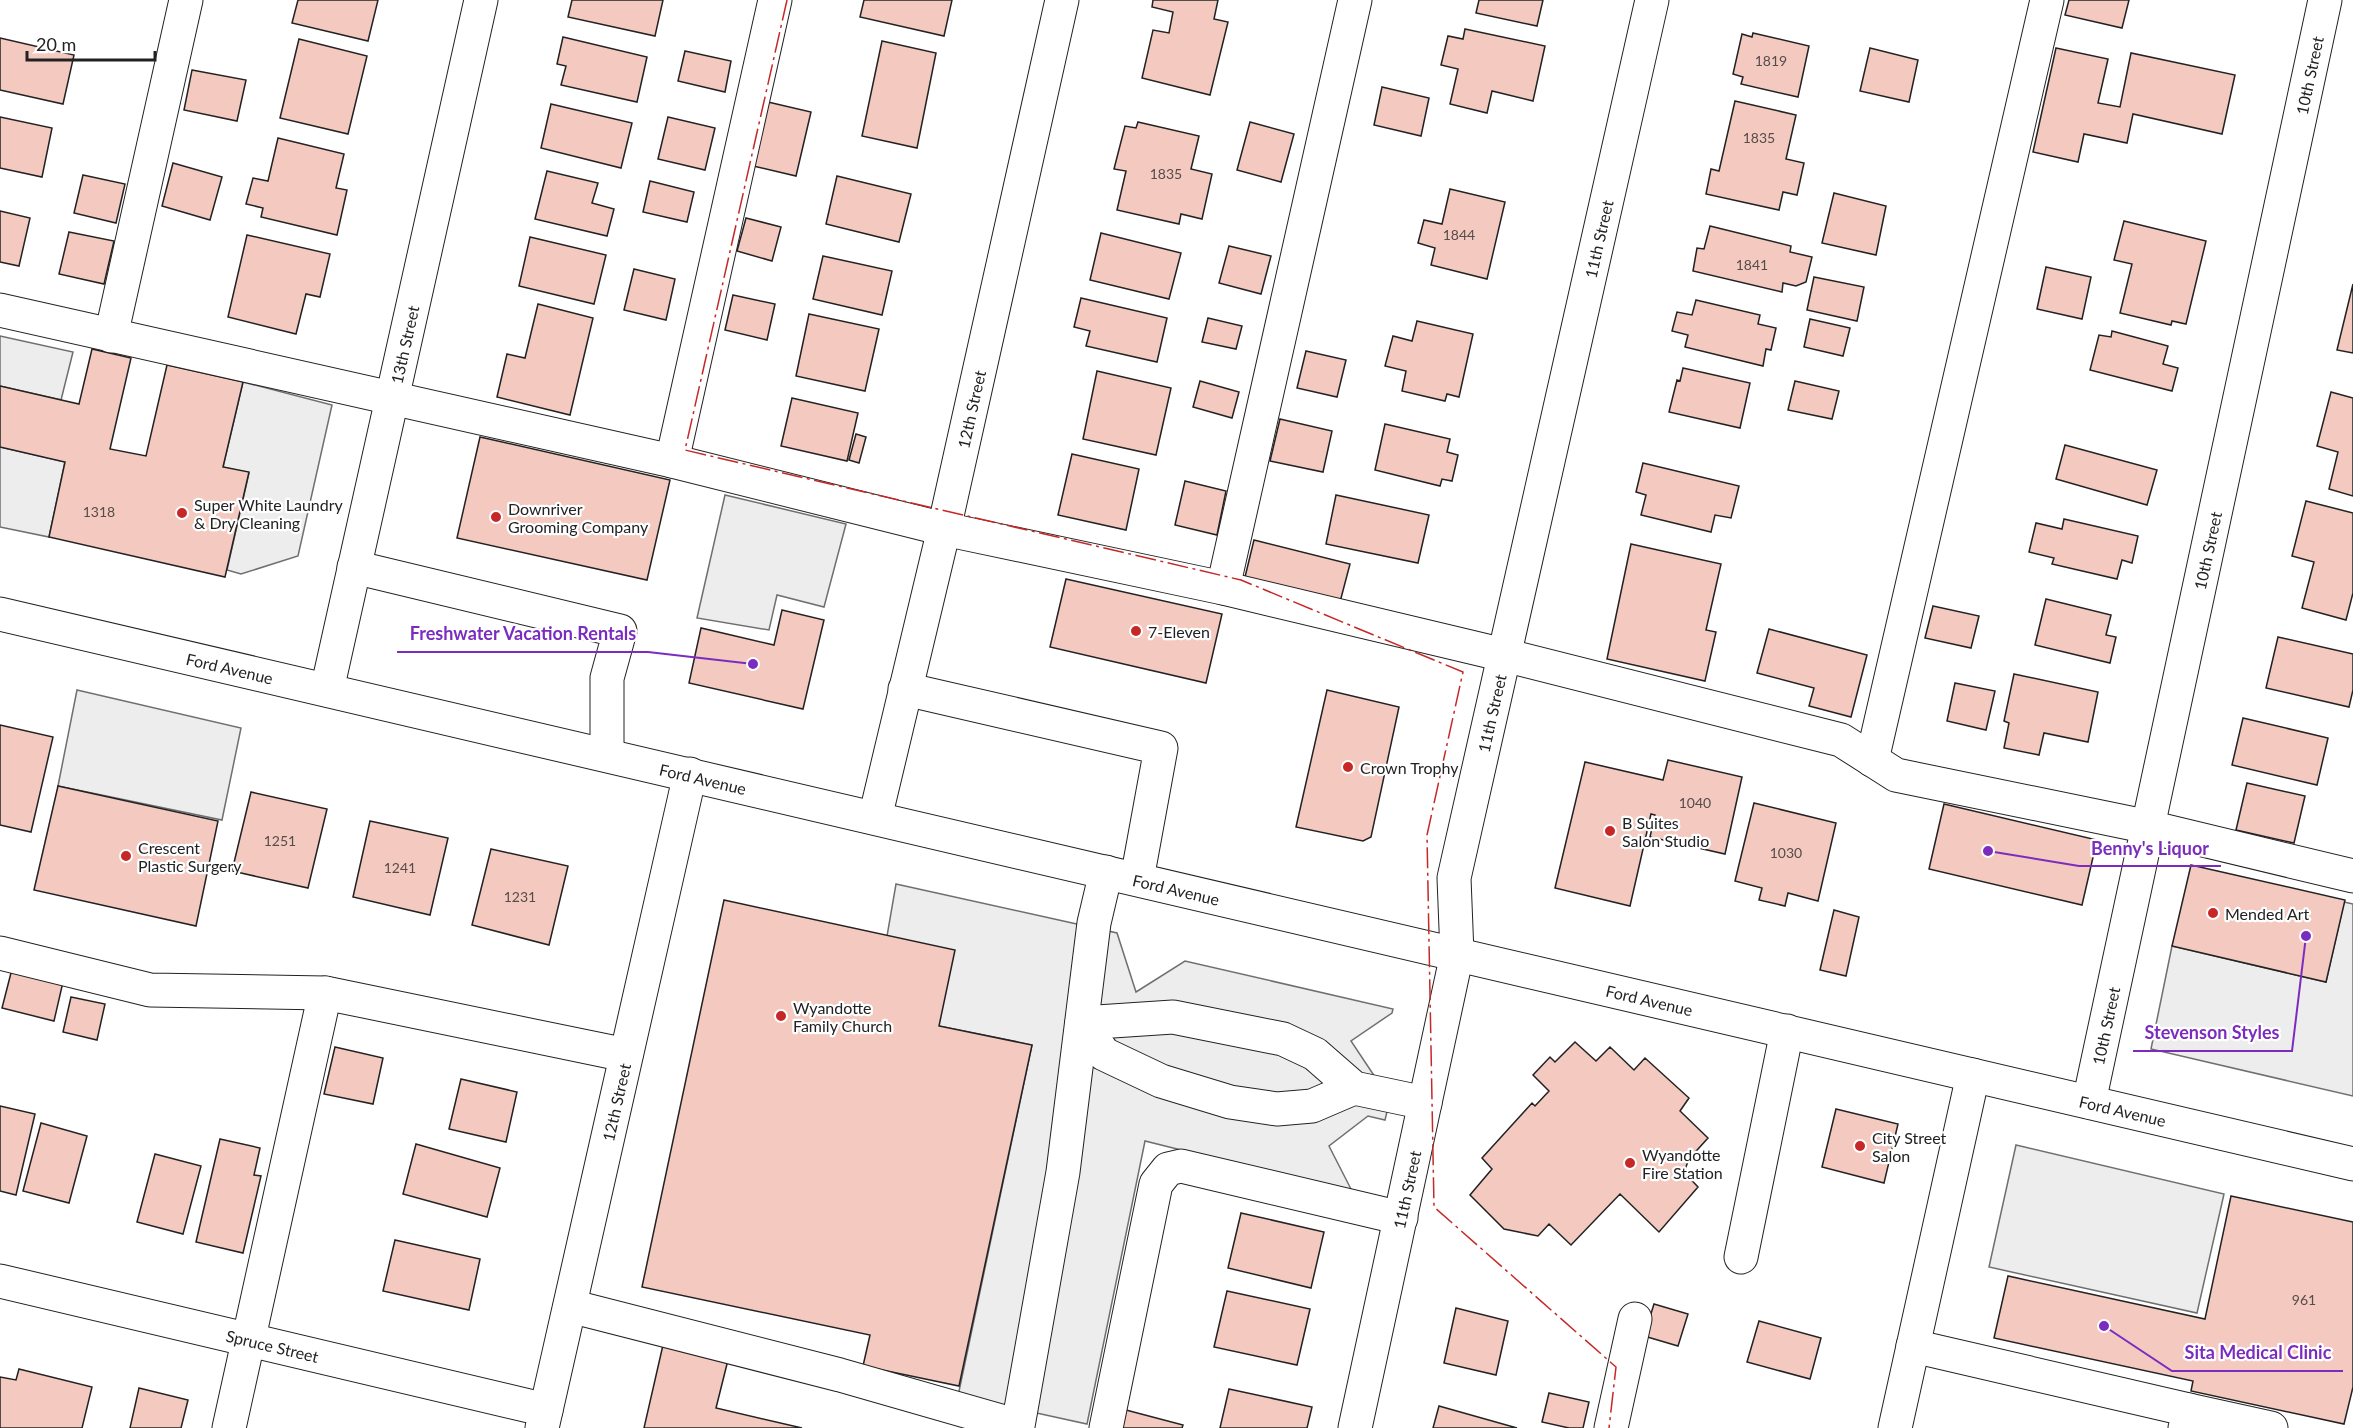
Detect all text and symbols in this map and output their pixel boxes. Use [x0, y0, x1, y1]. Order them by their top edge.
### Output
scale bar [27, 24, 154, 62]
text: 20 m [36, 33, 76, 55]
street label: 10th Street [2291, 34, 2327, 116]
house number: 1819 [1755, 52, 1787, 69]
house number: 1835 [1743, 129, 1775, 146]
house number: 1835 [1150, 165, 1182, 182]
street label: 11th Street [1580, 198, 1616, 280]
house number: 1844 [1443, 226, 1475, 243]
house number: 1841 [1736, 256, 1768, 273]
street label: 13th Street [386, 303, 422, 385]
street label: 12th Street [953, 368, 989, 450]
place label: Super White Laundry & Dry Cleaning [194, 495, 344, 532]
place label: Downriver Grooming Company [508, 499, 649, 536]
house number: 1318 [83, 503, 115, 520]
marker: Super White Laundry & Dry Cleaning [175, 506, 189, 520]
street label: 10th Street [2189, 509, 2225, 591]
marker: Downriver Grooming Company [489, 510, 503, 524]
callout: Freshwater Vacation Rentals [397, 616, 648, 652]
text: Freshwater Vacation Rentals [410, 622, 636, 644]
place label: 7-Eleven [1148, 622, 1210, 641]
marker: 7-Eleven [1129, 624, 1143, 638]
street label: Ford Avenue [185, 648, 275, 687]
street label: 11th Street [1473, 672, 1509, 754]
place label: Crown Trophy [1360, 758, 1459, 777]
street label: Ford Avenue [658, 759, 748, 798]
marker: Crown Trophy [1341, 760, 1355, 774]
house number: 1040 [1679, 794, 1711, 811]
place label: B Suites Salon Studio [1622, 813, 1709, 850]
marker: B Suites Salon Studio [1603, 824, 1617, 838]
callout: Benny's Liquor [2079, 830, 2221, 866]
house number: 1251 [264, 832, 296, 849]
text: Benny's Liquor [2091, 837, 2209, 859]
place label: Crescent Plastic Surgery [138, 838, 242, 875]
house number: 1030 [1770, 844, 1802, 861]
marker: Crescent Plastic Surgery [119, 849, 133, 863]
house number: 1241 [384, 859, 416, 876]
street label: Ford Avenue [1131, 870, 1222, 908]
house number: 1231 [504, 888, 536, 905]
place label: Mended Art [2225, 904, 2310, 923]
marker: Mended Art [2206, 906, 2220, 920]
street label: Ford Avenue [1604, 980, 1695, 1019]
street label: 10th Street [2088, 985, 2123, 1067]
place label: Wyandotte Family Church [793, 998, 892, 1035]
marker: Wyandotte Family Church [774, 1009, 788, 1023]
callout: Stevenson Styles [2133, 1015, 2292, 1051]
text: Stevenson Styles [2145, 1021, 2280, 1043]
street label: 12th Street [598, 1061, 634, 1143]
street label: Ford Avenue [2078, 1091, 2168, 1130]
place label: City Street Salon [1872, 1128, 1947, 1165]
marker: City Street Salon [1853, 1139, 1867, 1153]
place label: Wyandotte Fire Station [1642, 1145, 1723, 1182]
street label: 11th Street [1389, 1148, 1424, 1230]
marker: Wyandotte Fire Station [1623, 1156, 1637, 1170]
house number: 961 [2292, 1291, 2316, 1308]
street label: Spruce Street [224, 1325, 321, 1366]
callout: Sita Medical Clinic [2172, 1335, 2343, 1371]
text: Sita Medical Clinic [2185, 1341, 2332, 1363]

